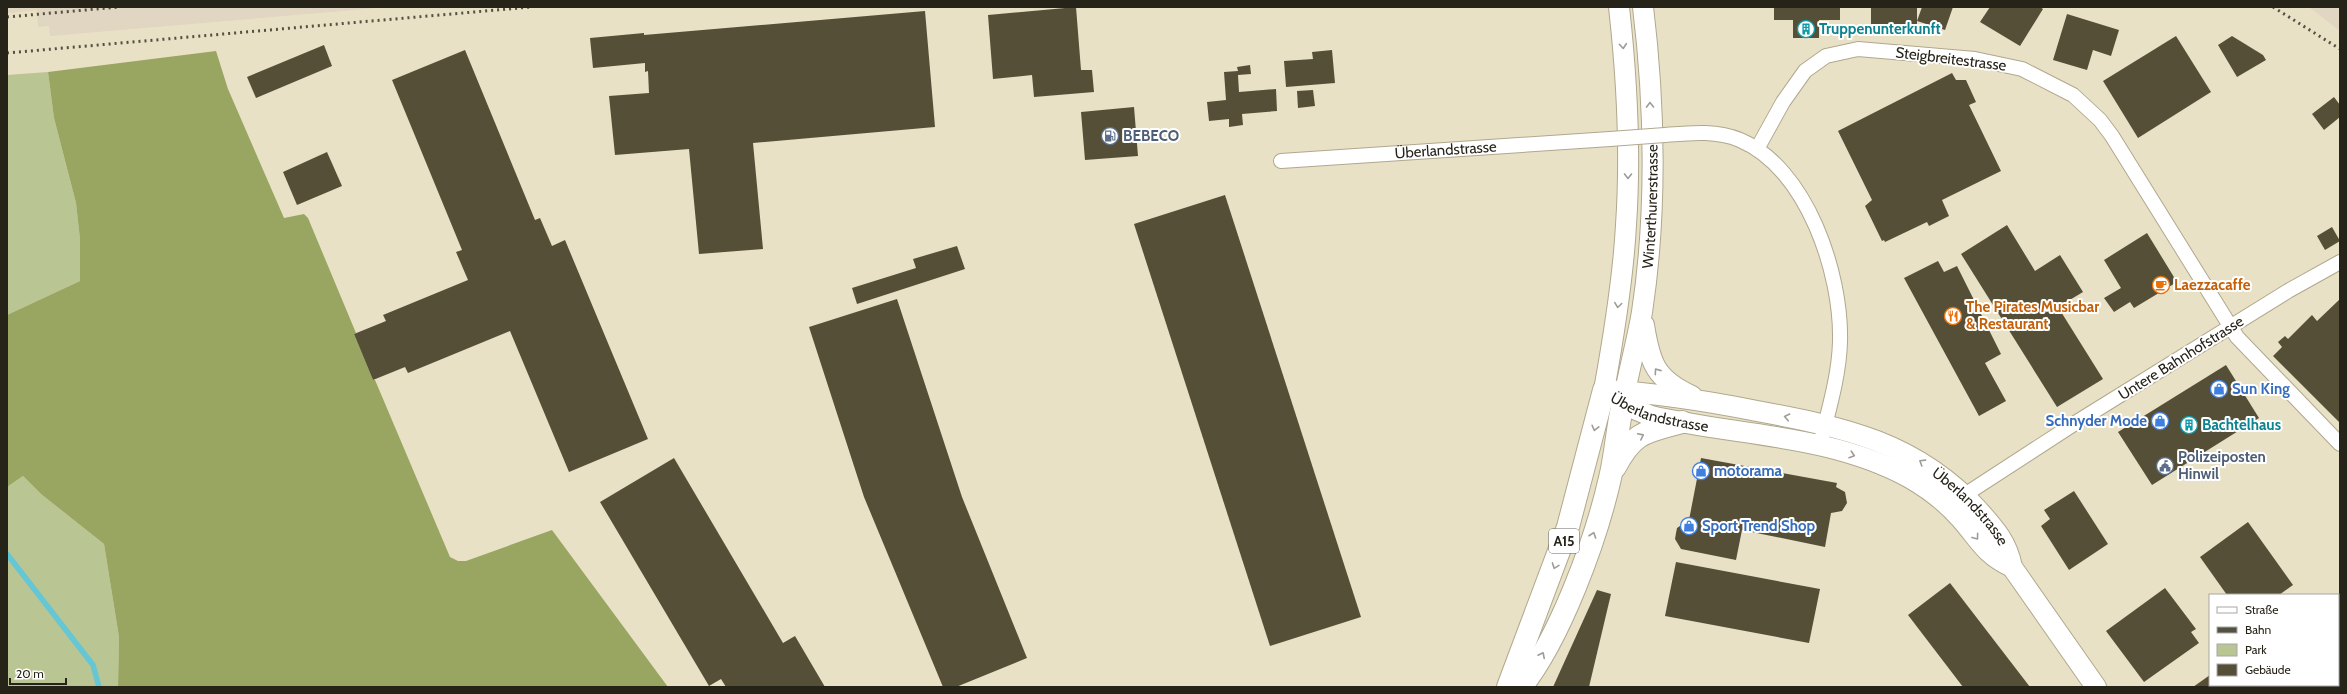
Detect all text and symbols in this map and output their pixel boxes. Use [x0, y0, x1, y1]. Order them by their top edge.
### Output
building icon: Truppenunterkunft [1796, 19, 1816, 39]
place label: Truppenunterkunft [1819, 20, 1941, 38]
one-way arrow [1618, 43, 1627, 49]
street label: Steigbreitestrasse [1895, 43, 2008, 75]
one-way arrow [1646, 102, 1654, 108]
fuel station icon: BEBECO [1100, 126, 1120, 146]
place label: BEBECO [1123, 127, 1179, 145]
street label: Überlandstrasse [1394, 138, 1498, 162]
street label: Winterthurerstrasse [1639, 144, 1662, 269]
one-way arrow [1623, 173, 1632, 179]
cafe icon: Laezzacaffe [2151, 275, 2171, 295]
place label: Laezzacaffe [2174, 276, 2251, 294]
place label: The Pirates Musicbar & Restaurant [1966, 298, 2099, 333]
one-way arrow [1614, 302, 1623, 308]
restaurant icon: The Pirates Musicbar & Restaurant [1943, 306, 1963, 326]
street label: Untere Bahnhofstrasse [2115, 312, 2247, 404]
one-way arrow [1654, 368, 1662, 375]
shop icon: Sun King [2209, 379, 2229, 399]
place label: Sun King [2232, 380, 2290, 398]
street label: Überlandstrasse [1607, 389, 1710, 436]
shop icon: Schnyder Mode [2150, 411, 2170, 431]
place label: Schnyder Mode [2046, 412, 2147, 430]
one-way arrow [1784, 413, 1790, 421]
building icon: Bachtelhaus [2179, 415, 2199, 435]
place label: Bachtelhaus [2202, 416, 2281, 434]
one-way arrow [1591, 424, 1600, 431]
one-way arrow [1637, 433, 1644, 440]
place label: Polizeiposten Hinwil [2178, 448, 2266, 483]
one-way arrow [1848, 450, 1855, 458]
public building icon: Polizeiposten Hinwil [2155, 456, 2175, 476]
one-way arrow [1919, 460, 1926, 467]
shop icon: motorama [1691, 461, 1711, 481]
place label: motorama [1714, 462, 1783, 480]
street label: Überlandstrasse [1929, 464, 2012, 549]
shop icon: Sport Trend Shop [1679, 516, 1699, 536]
place label: Sport Trend Shop [1702, 517, 1815, 535]
road number: A15 [1549, 529, 1579, 553]
one-way arrow [1588, 532, 1597, 539]
one-way arrow [1971, 533, 1978, 540]
one-way arrow [1551, 562, 1560, 569]
legend [2209, 594, 2339, 686]
text: Straße [2245, 602, 2278, 617]
text: Bahn [2245, 622, 2271, 637]
text: Park [2245, 642, 2267, 657]
one-way arrow [1537, 651, 1545, 659]
scale bar [10, 660, 66, 686]
text: Gebäude [2245, 662, 2291, 677]
text: 20 m [16, 666, 44, 681]

